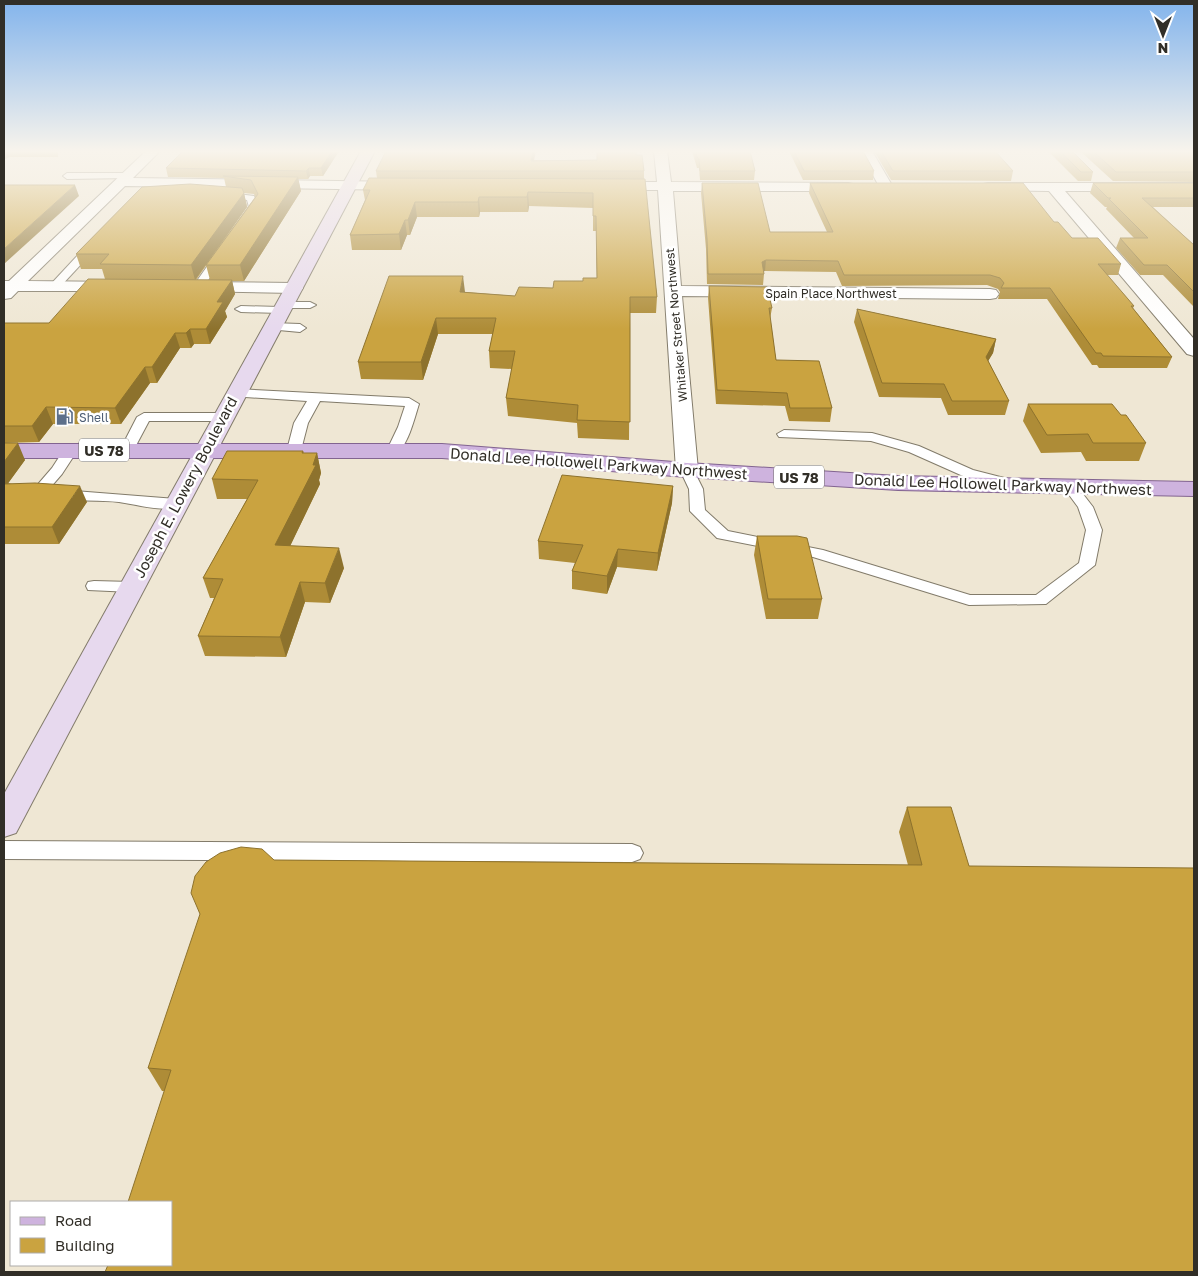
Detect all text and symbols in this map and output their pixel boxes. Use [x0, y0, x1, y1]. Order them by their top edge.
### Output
north arrow [1138, 10, 1188, 60]
text: N [1158, 40, 1168, 57]
street label: Whitaker Street Northwest [662, 247, 690, 403]
street label: Spain Place Northwest [765, 286, 897, 301]
street label: Joseph E. Lowery Boulevard [130, 393, 240, 581]
fuel station icon: Shell [55, 407, 75, 427]
place label: Shell [79, 410, 109, 425]
road number: US 78 [79, 438, 129, 462]
street label: Donald Lee Hollowell Parkway Northwest [450, 444, 748, 482]
road number: US 78 [774, 466, 824, 488]
street label: Donald Lee Hollowell Parkway Northwest [854, 470, 1152, 498]
legend [10, 1201, 172, 1266]
text: Road [55, 1211, 92, 1229]
text: Building [55, 1236, 115, 1254]

